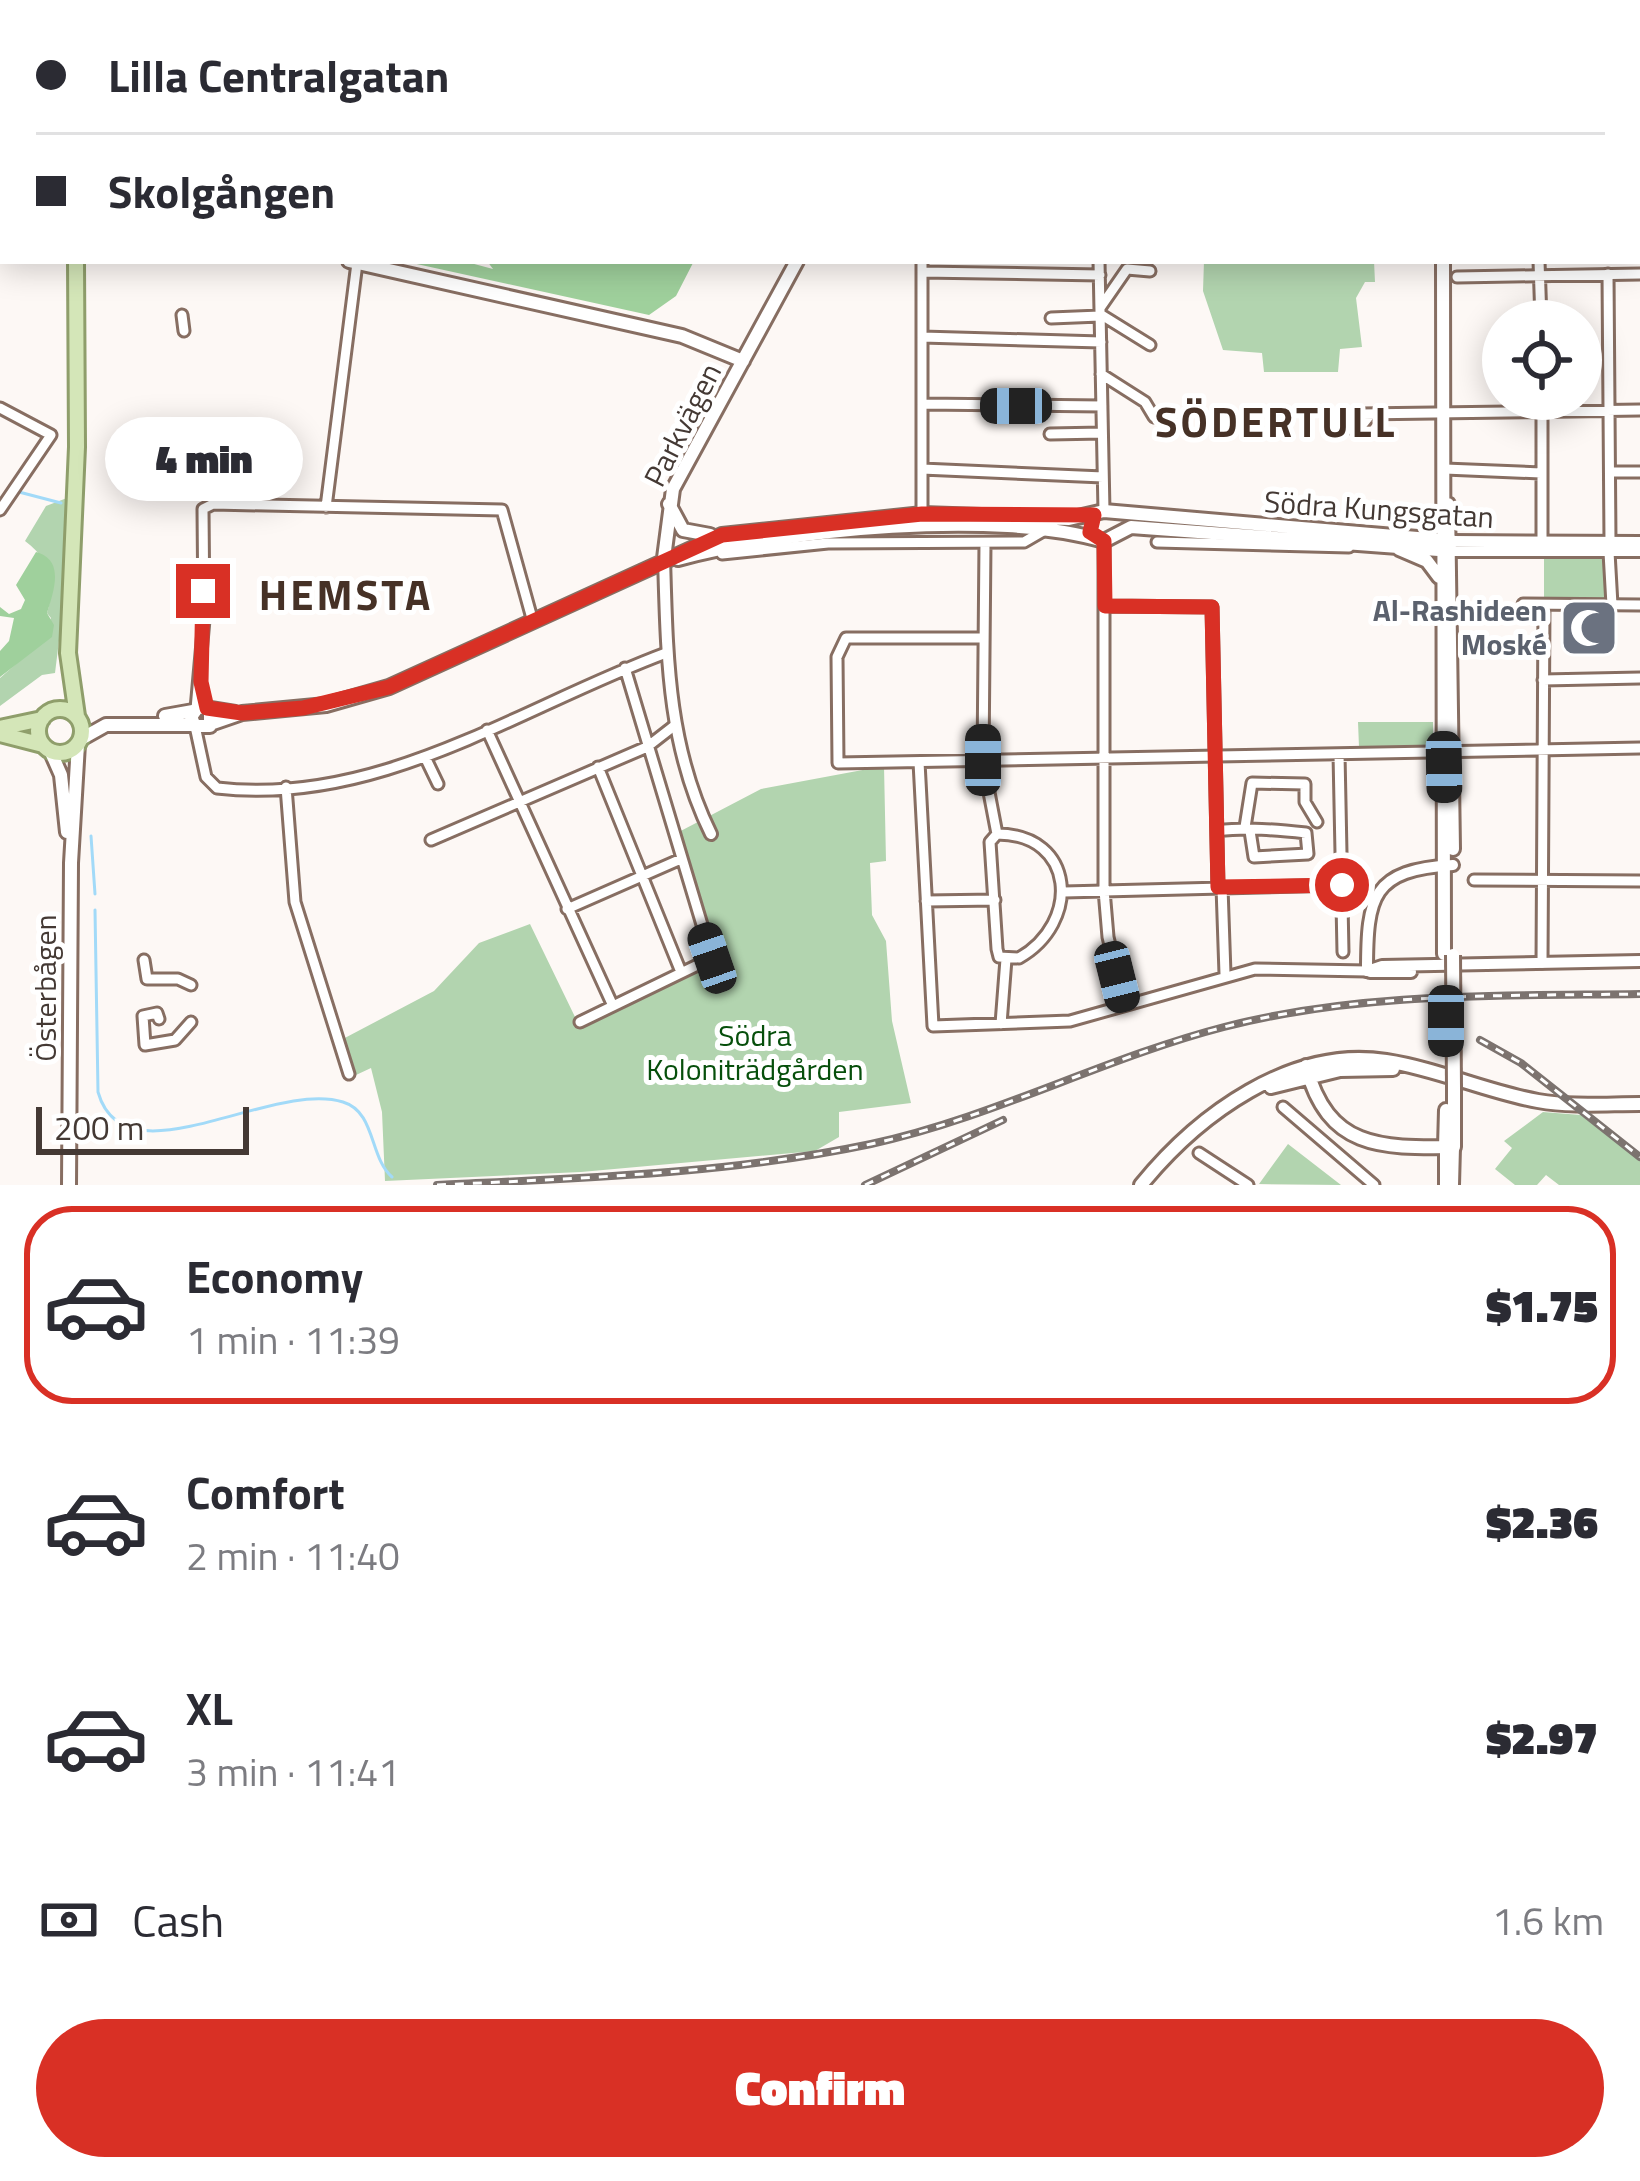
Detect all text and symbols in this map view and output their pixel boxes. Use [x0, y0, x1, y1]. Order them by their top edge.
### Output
text: Lilla Centralgatan [108, 41, 450, 109]
text: Skolgången [108, 157, 335, 225]
map controls [1482, 300, 1602, 420]
button: locate [1482, 300, 1602, 420]
street label: Parkvägen [631, 355, 733, 494]
car [980, 388, 1052, 424]
district label: SÖDERTULL [1155, 389, 1397, 453]
callout: 4 min [104, 417, 302, 501]
text: 4 min [156, 429, 252, 488]
street label: Södra Kungsgatan [1263, 478, 1495, 540]
district label: HEMSTA [259, 562, 433, 626]
route end [176, 564, 230, 618]
place label: Al-Rashideen Moské [1373, 587, 1547, 667]
mosque icon: Al-Rashideen Moské [1558, 597, 1620, 659]
car [965, 724, 1001, 796]
car [1425, 731, 1463, 803]
route start [1315, 858, 1369, 912]
street label: Österbågen [22, 914, 68, 1062]
car [683, 918, 741, 998]
car [1091, 938, 1143, 1016]
car [1428, 985, 1464, 1057]
park label: Södra Koloniträdgården [646, 1012, 864, 1092]
scale bar [36, 1101, 249, 1154]
text: 200 m [54, 1103, 144, 1153]
text: Economy [186, 1242, 363, 1310]
icon: car [42, 1251, 150, 1359]
text: $1.75 [1486, 1271, 1598, 1339]
text: 1 min · 11:39 [186, 1310, 400, 1369]
text: Comfort [186, 1458, 345, 1526]
icon: car [42, 1467, 150, 1575]
text: $2.36 [1486, 1487, 1598, 1555]
text: 2 min · 11:40 [186, 1526, 400, 1585]
text: XL [186, 1674, 233, 1742]
icon: car [42, 1683, 150, 1791]
text: $2.97 [1486, 1703, 1598, 1771]
text: 3 min · 11:41 [186, 1742, 400, 1801]
text: Cash [132, 1886, 224, 1954]
icon: cash [36, 1887, 102, 1953]
text: 1.6 km [1492, 1891, 1604, 1950]
button: Confirm [36, 2019, 1604, 2157]

